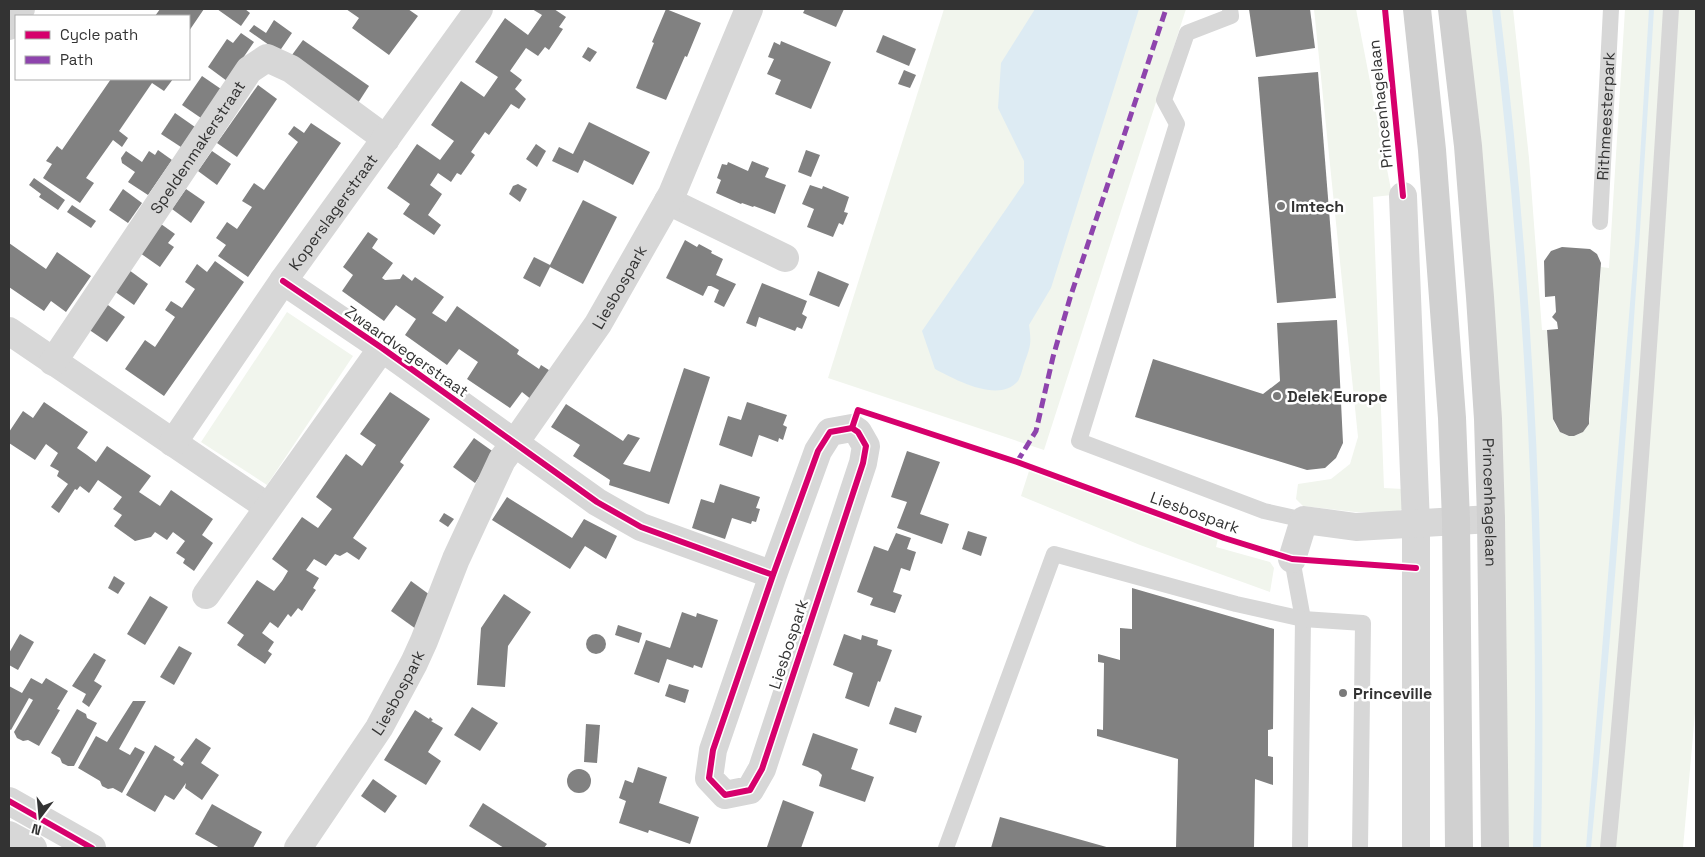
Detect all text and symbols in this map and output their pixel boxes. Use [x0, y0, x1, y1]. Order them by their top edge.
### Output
legend [15, 15, 190, 80]
text: Cycle path [60, 25, 138, 44]
street label: Princenhagelaan [1363, 39, 1398, 169]
text: Path [60, 50, 93, 69]
street label: Rithmeesterpark [1592, 51, 1620, 181]
street label: Speldenmakerstraat [145, 76, 250, 218]
street label: Koperslagerstraat [284, 150, 382, 275]
place label: Imtech [1291, 196, 1344, 217]
marker: Imtech [1275, 200, 1287, 212]
street label: Liesbospark [587, 241, 652, 333]
street label: Zwaardvegerstraat [341, 301, 473, 402]
place label: Delek Europe [1287, 386, 1387, 407]
marker: Delek Europe [1271, 390, 1283, 402]
street label: Princenhagelaan [1478, 438, 1502, 567]
street label: Liesbospark [1147, 487, 1243, 538]
street label: Liesbospark [764, 596, 813, 692]
street label: Liesbospark [367, 647, 430, 740]
place label: Princeville [1353, 683, 1432, 704]
marker: Princeville [1337, 687, 1349, 699]
north arrow [15, 792, 65, 842]
text: N [29, 820, 43, 839]

